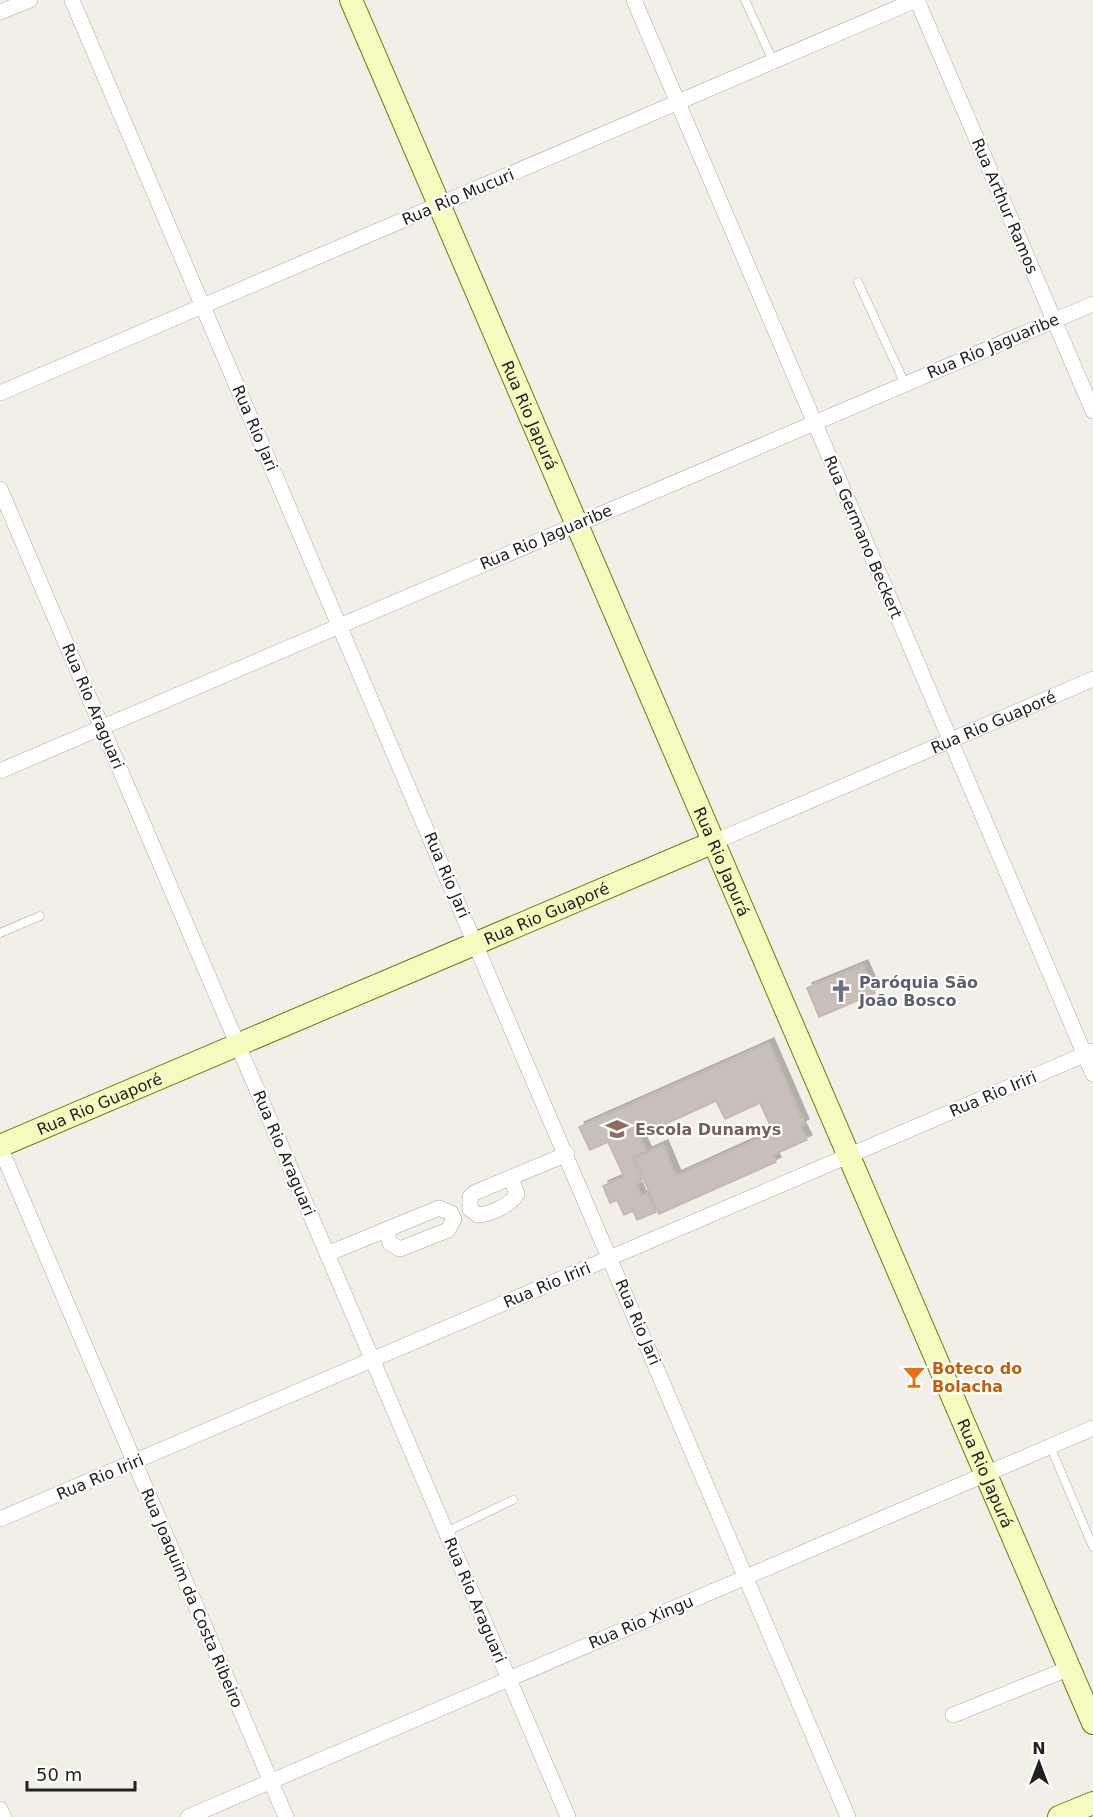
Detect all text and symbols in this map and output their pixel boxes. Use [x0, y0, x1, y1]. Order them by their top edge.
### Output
street label: Rua Arthur Ramos [968, 135, 1042, 277]
street label: Rua Rio Mucuri [399, 165, 517, 229]
street label: Rua Rio Jaguaribe [924, 310, 1062, 382]
street label: Rua Rio Japurá [498, 358, 562, 473]
street label: Rua Rio Jari [228, 382, 282, 474]
street label: Rua Germano Beckert [820, 453, 906, 621]
street label: Rua Rio Jaguaribe [477, 501, 615, 573]
street label: Rua Rio Araguari [58, 640, 128, 772]
street label: Rua Rio Guaporé [928, 687, 1059, 757]
street label: Rua Rio Japurá [690, 804, 754, 919]
street label: Rua Rio Jari [420, 829, 474, 921]
street label: Rua Rio Guaporé [481, 878, 612, 948]
place label: Paróquia São João Bosco [858, 973, 978, 1010]
church icon: Paróquia São João Bosco [828, 978, 854, 1004]
street label: Rua Rio Iriri [947, 1067, 1039, 1121]
street label: Rua Rio Guaporé [34, 1069, 165, 1139]
street label: Rua Rio Araguari [249, 1087, 319, 1219]
school or university icon: Escola Dunamys [604, 1116, 630, 1142]
place label: Escola Dunamys [635, 1120, 781, 1139]
street label: Rua Rio Iriri [501, 1258, 593, 1312]
street label: Rua Rio Jari [611, 1276, 665, 1368]
place label: Boteco do Bolacha [932, 1359, 1022, 1396]
bar icon: Boteco do Bolacha [901, 1364, 927, 1390]
street label: Rua Rio Japurá [954, 1416, 1017, 1531]
street label: Rua Rio Iriri [54, 1450, 146, 1504]
street label: Rua Joaquim da Costa Ribeiro [137, 1485, 247, 1711]
street label: Rua Rio Araguari [440, 1534, 510, 1666]
street label: Rua Rio Xingu [586, 1591, 696, 1653]
north arrow [1009, 1733, 1069, 1793]
text: N [1032, 1739, 1046, 1758]
scale bar [27, 1754, 135, 1792]
text: 50 m [36, 1764, 82, 1785]

